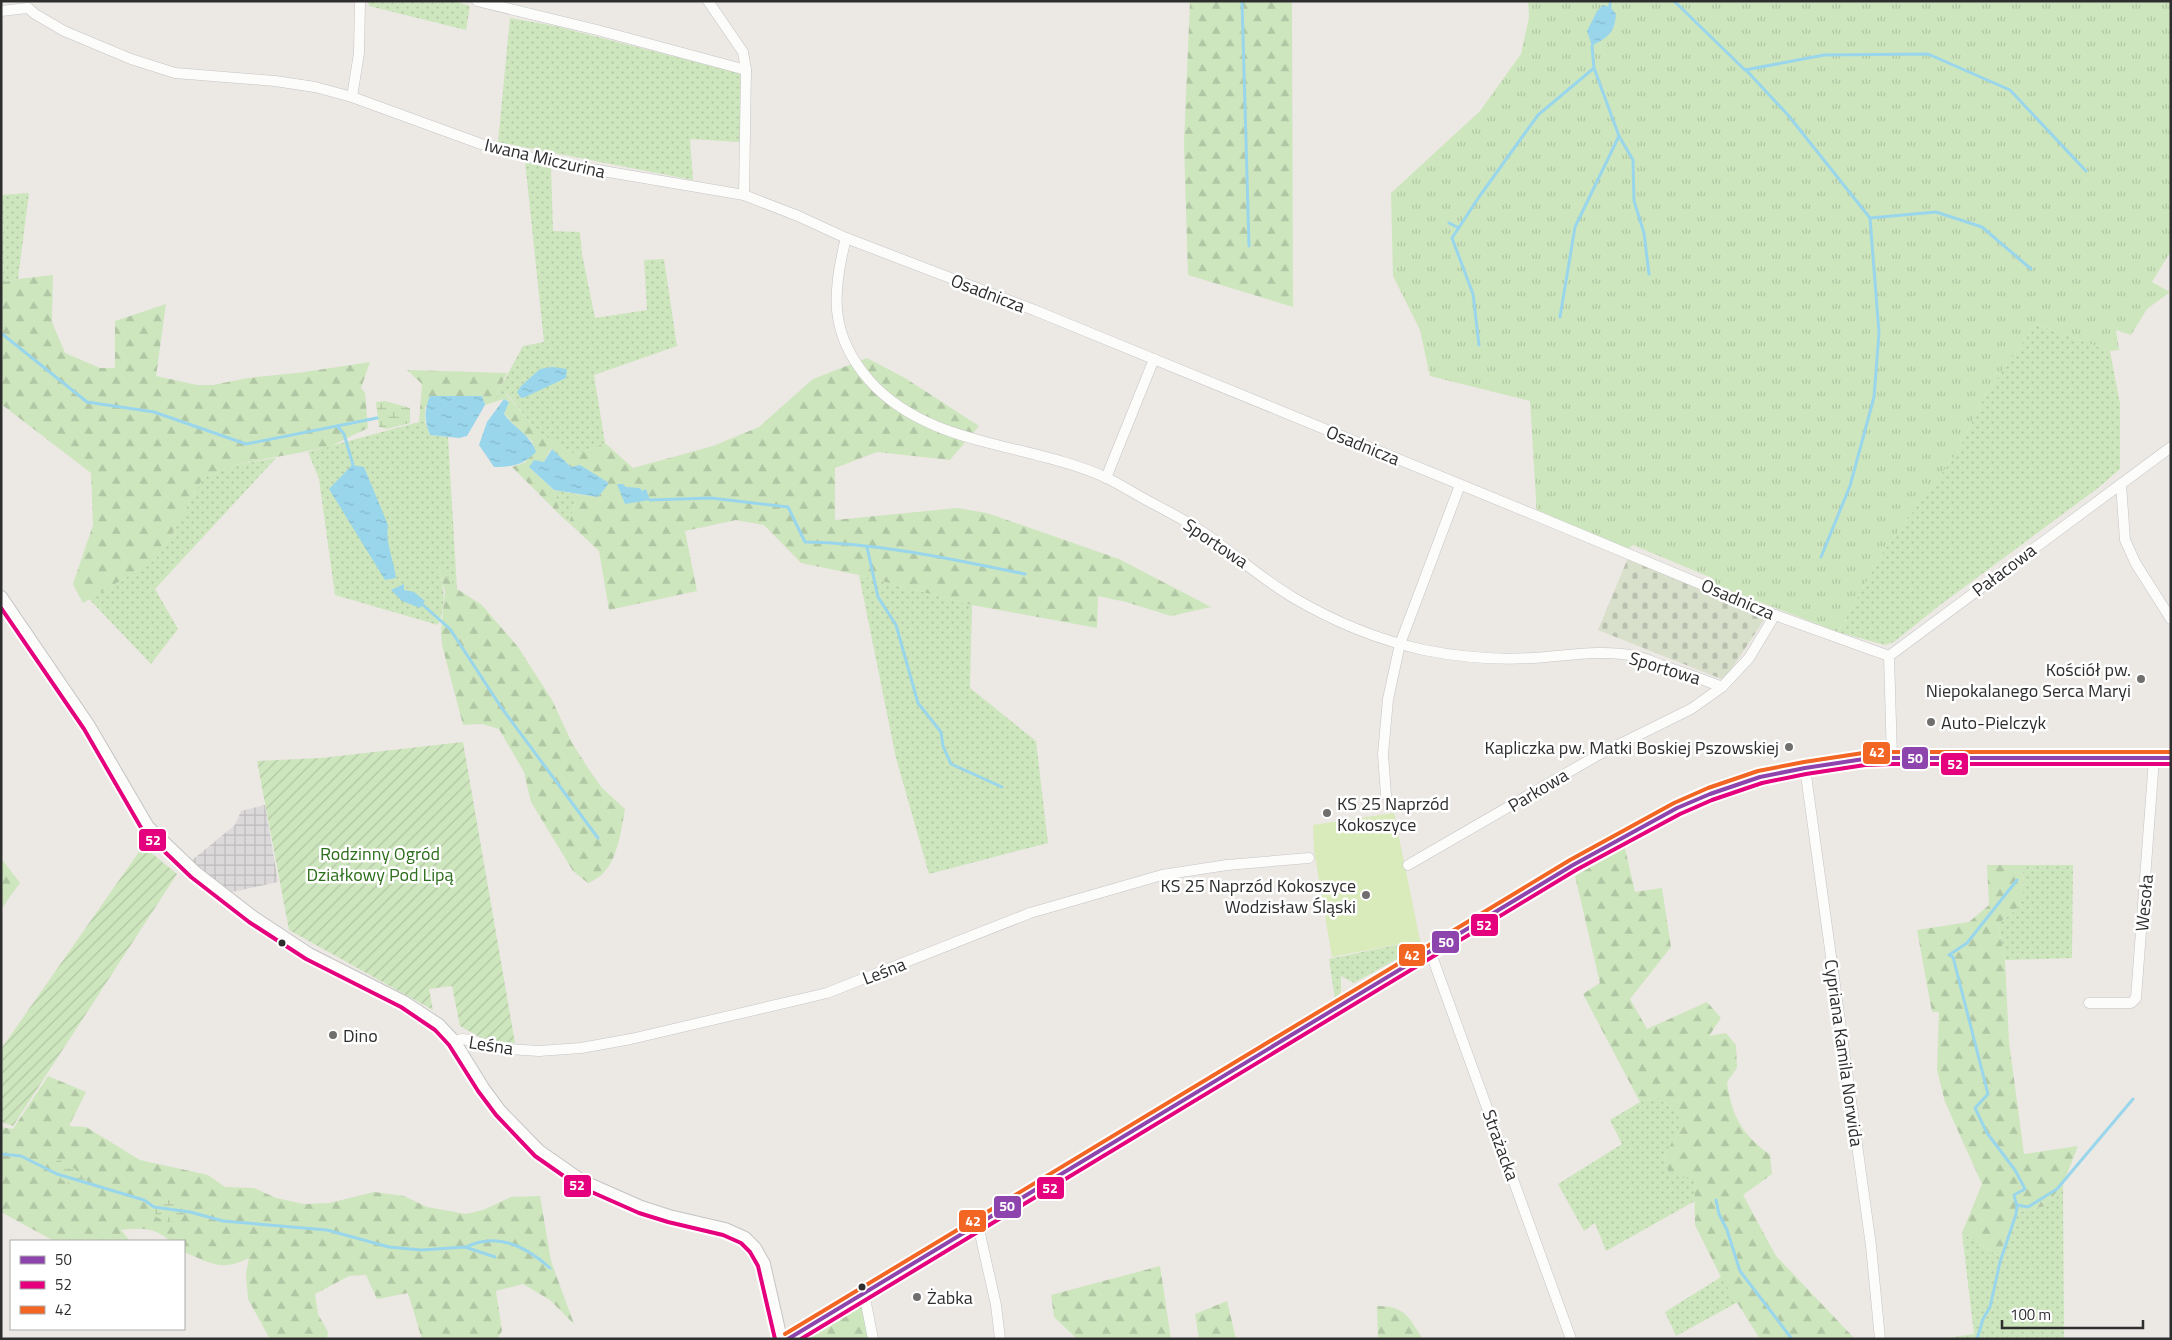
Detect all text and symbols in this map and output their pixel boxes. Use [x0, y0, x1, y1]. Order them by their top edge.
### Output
street label: Iwana Miczurina [482, 131, 608, 185]
street label: Osadnicza [947, 267, 1029, 319]
street label: Osadnicza [1322, 418, 1404, 472]
street label: Sportowa [1178, 511, 1254, 575]
street label: Pałacowa [1966, 537, 2042, 603]
street label: Osadnicza [1697, 571, 1779, 627]
street label: Sportowa [1626, 644, 1704, 692]
place label: Kościół pw. Niepokalanego Serca Maryi [1926, 656, 2131, 704]
marker: Kościół pw. Niepokalanego Serca Maryi [2135, 673, 2147, 685]
place label: Auto-Pielczyk [1941, 709, 2047, 736]
marker: Auto-Pielczyk [1925, 716, 1937, 728]
place label: Kapliczka pw. Matki Boskiej Pszowskiej [1484, 734, 1779, 761]
marker: Kapliczka pw. Matki Boskiej Pszowskiej [1783, 741, 1795, 753]
line badge: 42 [1862, 741, 1891, 765]
text: 42 [1869, 741, 1885, 762]
line badge: 50 [1901, 746, 1929, 770]
text: 50 [1907, 747, 1923, 768]
line badge: 52 [1940, 752, 1969, 776]
text: 52 [1947, 753, 1963, 774]
street label: Parkowa [1503, 761, 1573, 819]
place label: KS 25 Naprzód Kokoszyce [1337, 790, 1449, 838]
marker: KS 25 Naprzód Kokoszyce [1321, 807, 1333, 819]
line badge: 52 [138, 828, 167, 852]
text: 52 [145, 829, 161, 850]
park label: Rodzinny Ogród Działkowy Pod Lipą [306, 840, 454, 888]
place label: KS 25 Naprzód Kokoszyce Wodzisław Śląski [1161, 872, 1356, 920]
street label: Wesoła [2128, 873, 2160, 933]
marker: KS 25 Naprzód Kokoszyce Wodzisław Śląski [1360, 889, 1372, 901]
line badge: 52 [1470, 913, 1499, 937]
text: 52 [1476, 914, 1492, 935]
line badge: 50 [1431, 930, 1460, 954]
text: 50 [1438, 931, 1454, 952]
unlabelled marker [277, 938, 287, 948]
line badge: 42 [1398, 943, 1426, 967]
text: 42 [1404, 944, 1420, 965]
street label: Leśna [858, 950, 910, 992]
street label: Cypriana Kamila Norwida [1817, 958, 1871, 1148]
place label: Dino [343, 1022, 378, 1049]
street label: Leśna [467, 1028, 515, 1062]
marker: Dino [327, 1029, 339, 1041]
street label: Strażacka [1476, 1106, 1526, 1184]
line badge: 52 [563, 1174, 592, 1198]
text: 52 [569, 1174, 585, 1195]
line badge: 52 [1036, 1176, 1065, 1200]
text: 52 [1042, 1177, 1058, 1198]
line badge: 50 [993, 1195, 1022, 1219]
text: 50 [999, 1195, 1015, 1216]
line badge: 42 [958, 1209, 987, 1233]
text: 42 [965, 1210, 981, 1231]
legend [10, 1240, 185, 1330]
text: 50 [55, 1248, 72, 1271]
text: 52 [55, 1273, 72, 1296]
unlabelled marker [857, 1282, 867, 1292]
place label: Żabka [927, 1284, 973, 1311]
marker: Żabka [911, 1291, 923, 1303]
text: 42 [55, 1298, 72, 1321]
scale bar [2002, 1298, 2143, 1330]
text: 100 m [2010, 1303, 2051, 1326]

